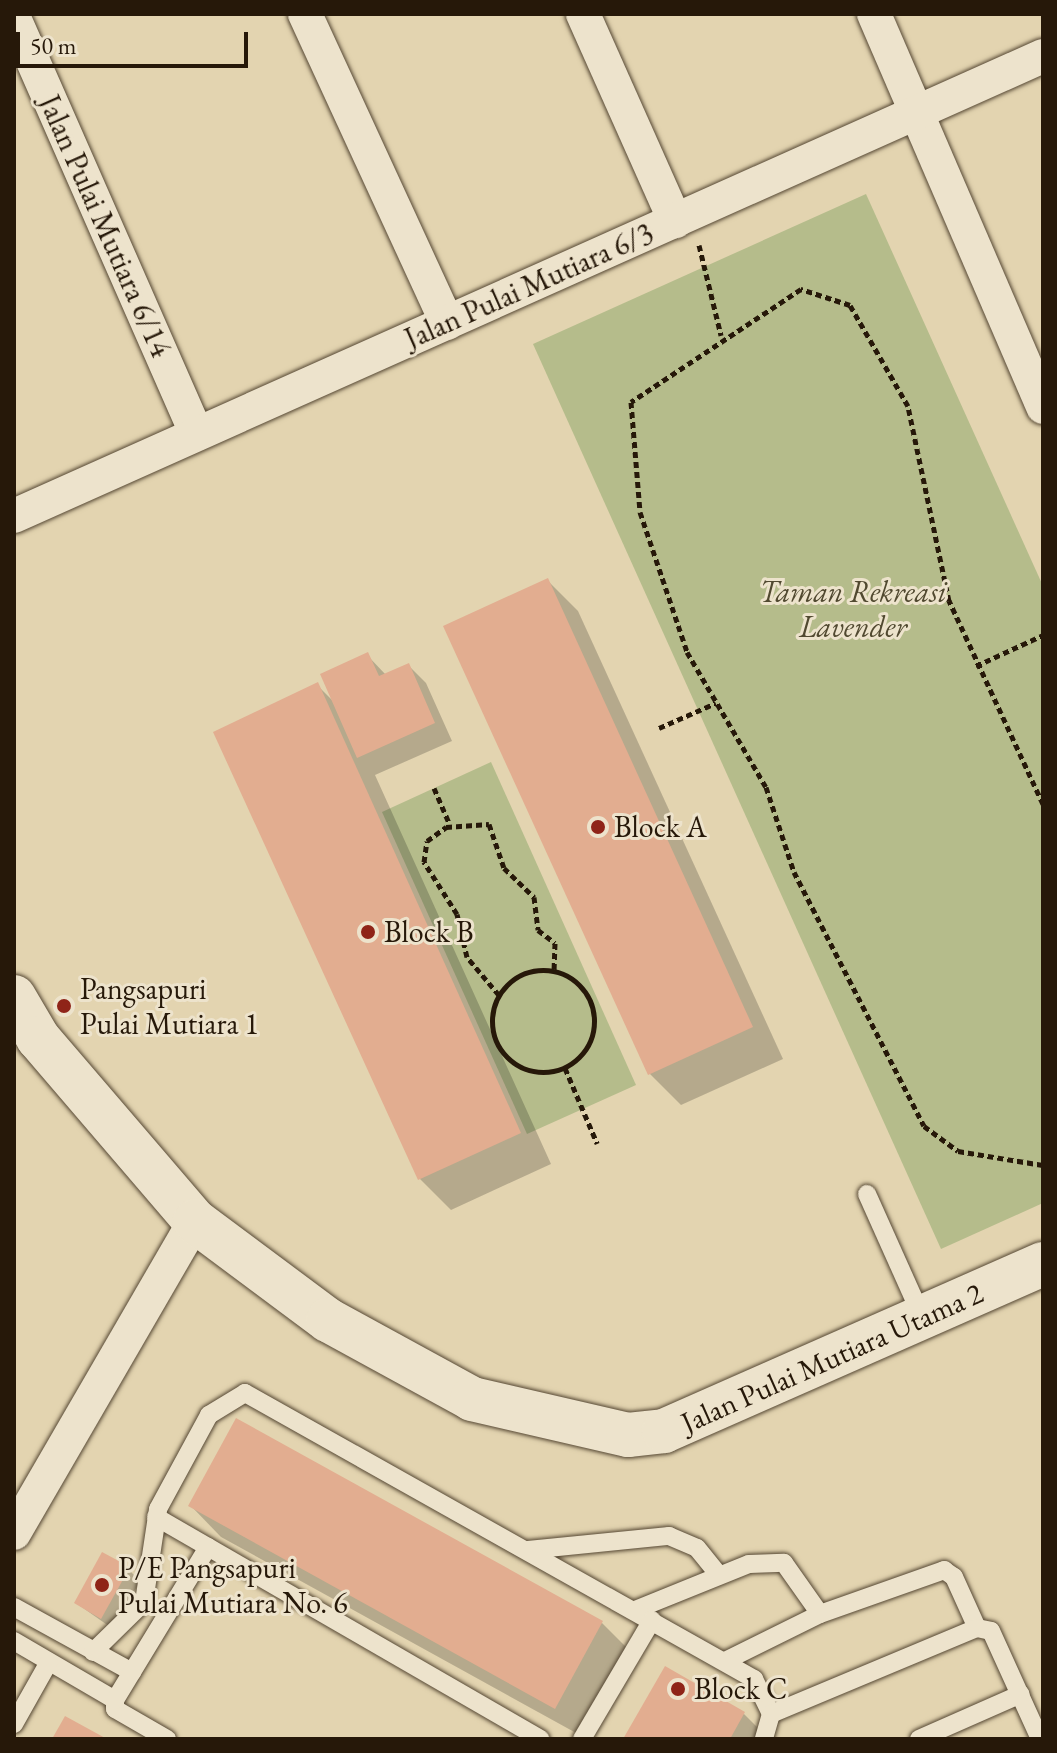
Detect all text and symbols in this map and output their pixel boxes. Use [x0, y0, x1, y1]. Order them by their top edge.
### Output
scale bar [20, 16, 252, 66]
text: 50 m [30, 30, 77, 61]
street label: Jalan Pulai Mutiara 6/14 [31, 89, 179, 363]
street label: Jalan Pulai Mutiara 6/3 [399, 215, 659, 357]
park label: Taman Rekreasi Lavender [759, 574, 947, 644]
place label: Block A [614, 809, 707, 845]
marker: Block A [589, 818, 607, 836]
place label: Block B [384, 914, 474, 950]
marker: Block B [359, 923, 377, 941]
place label: Pangsapuri Pulai Mutiara 1 [80, 971, 259, 1042]
marker: Pangsapuri Pulai Mutiara 1 [55, 997, 73, 1015]
street label: Jalan Pulai Mutiara Utama 2 [675, 1275, 989, 1441]
place label: P/E Pangsapuri Pulai Mutiara No. 6 [118, 1550, 348, 1620]
marker: P/E Pangsapuri Pulai Mutiara No. 6 [93, 1576, 111, 1594]
place label: Block C [694, 1671, 787, 1707]
marker: Block C [669, 1680, 687, 1698]

